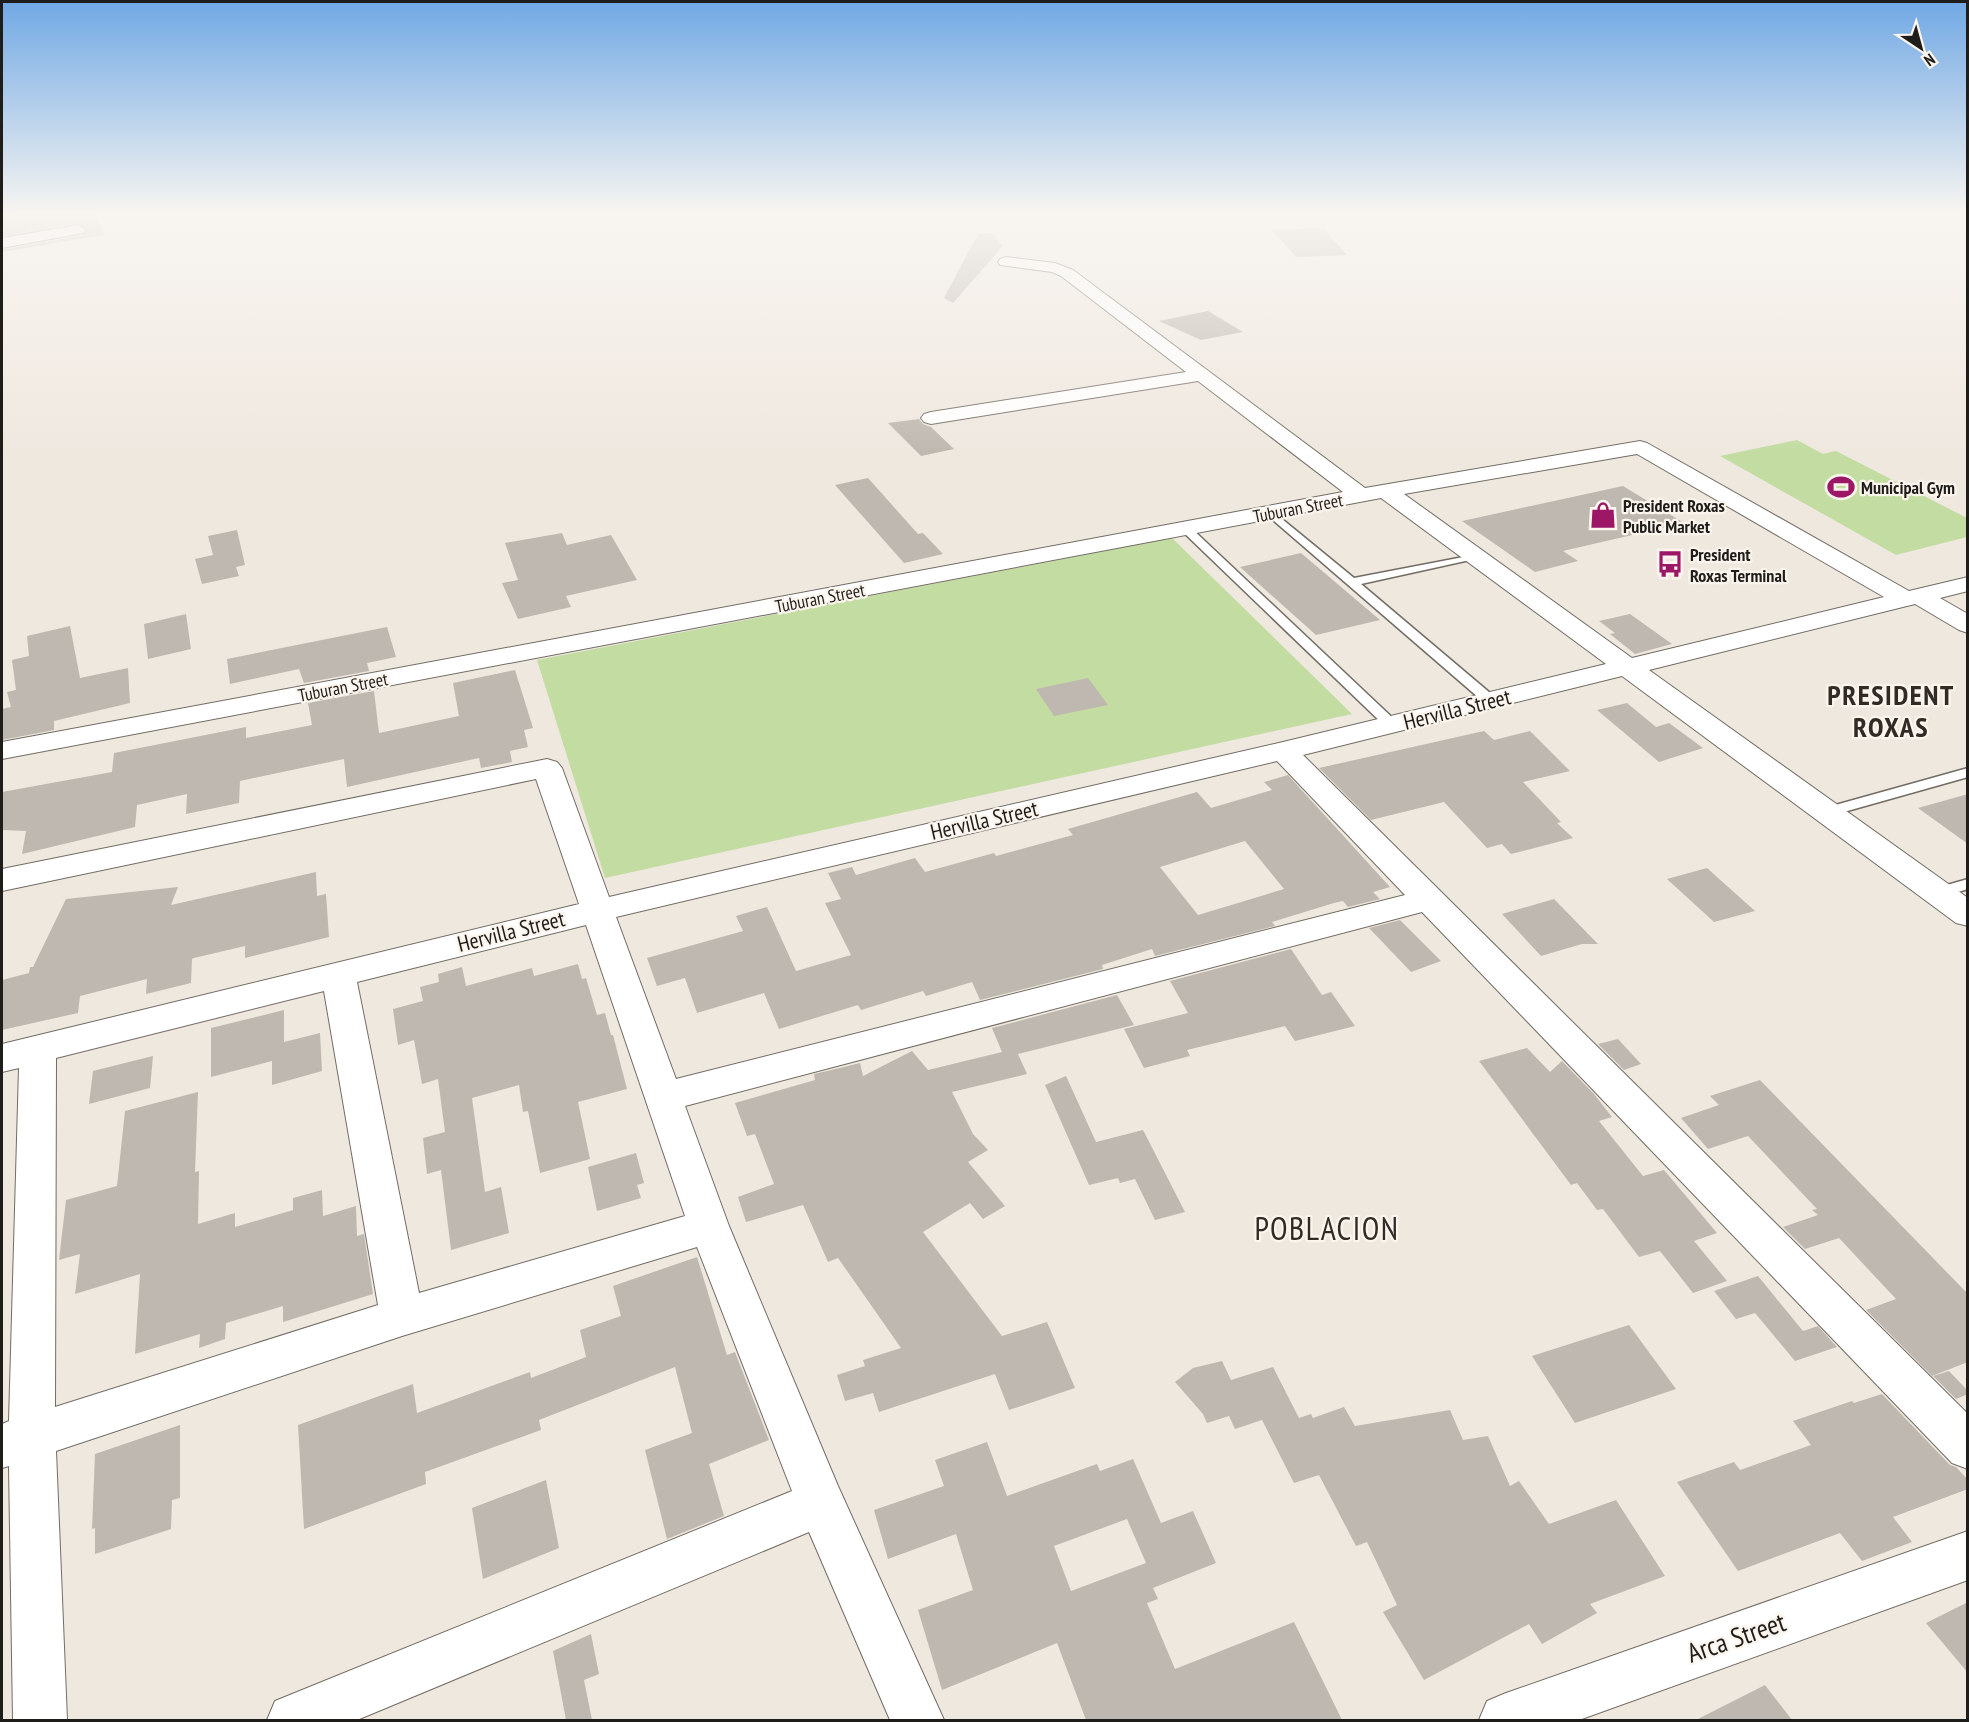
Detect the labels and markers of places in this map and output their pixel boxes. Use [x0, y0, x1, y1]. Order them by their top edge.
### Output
sports icon: Municipal Gym [1826, 472, 1856, 502]
place label: Municipal Gym [1861, 476, 1955, 499]
place label: President Roxas Public Market [1623, 494, 1725, 538]
shop icon: President Roxas Public Market [1588, 500, 1618, 530]
place label: President Roxas Terminal [1690, 543, 1787, 587]
bus stop icon: President Roxas Terminal [1655, 549, 1685, 579]

